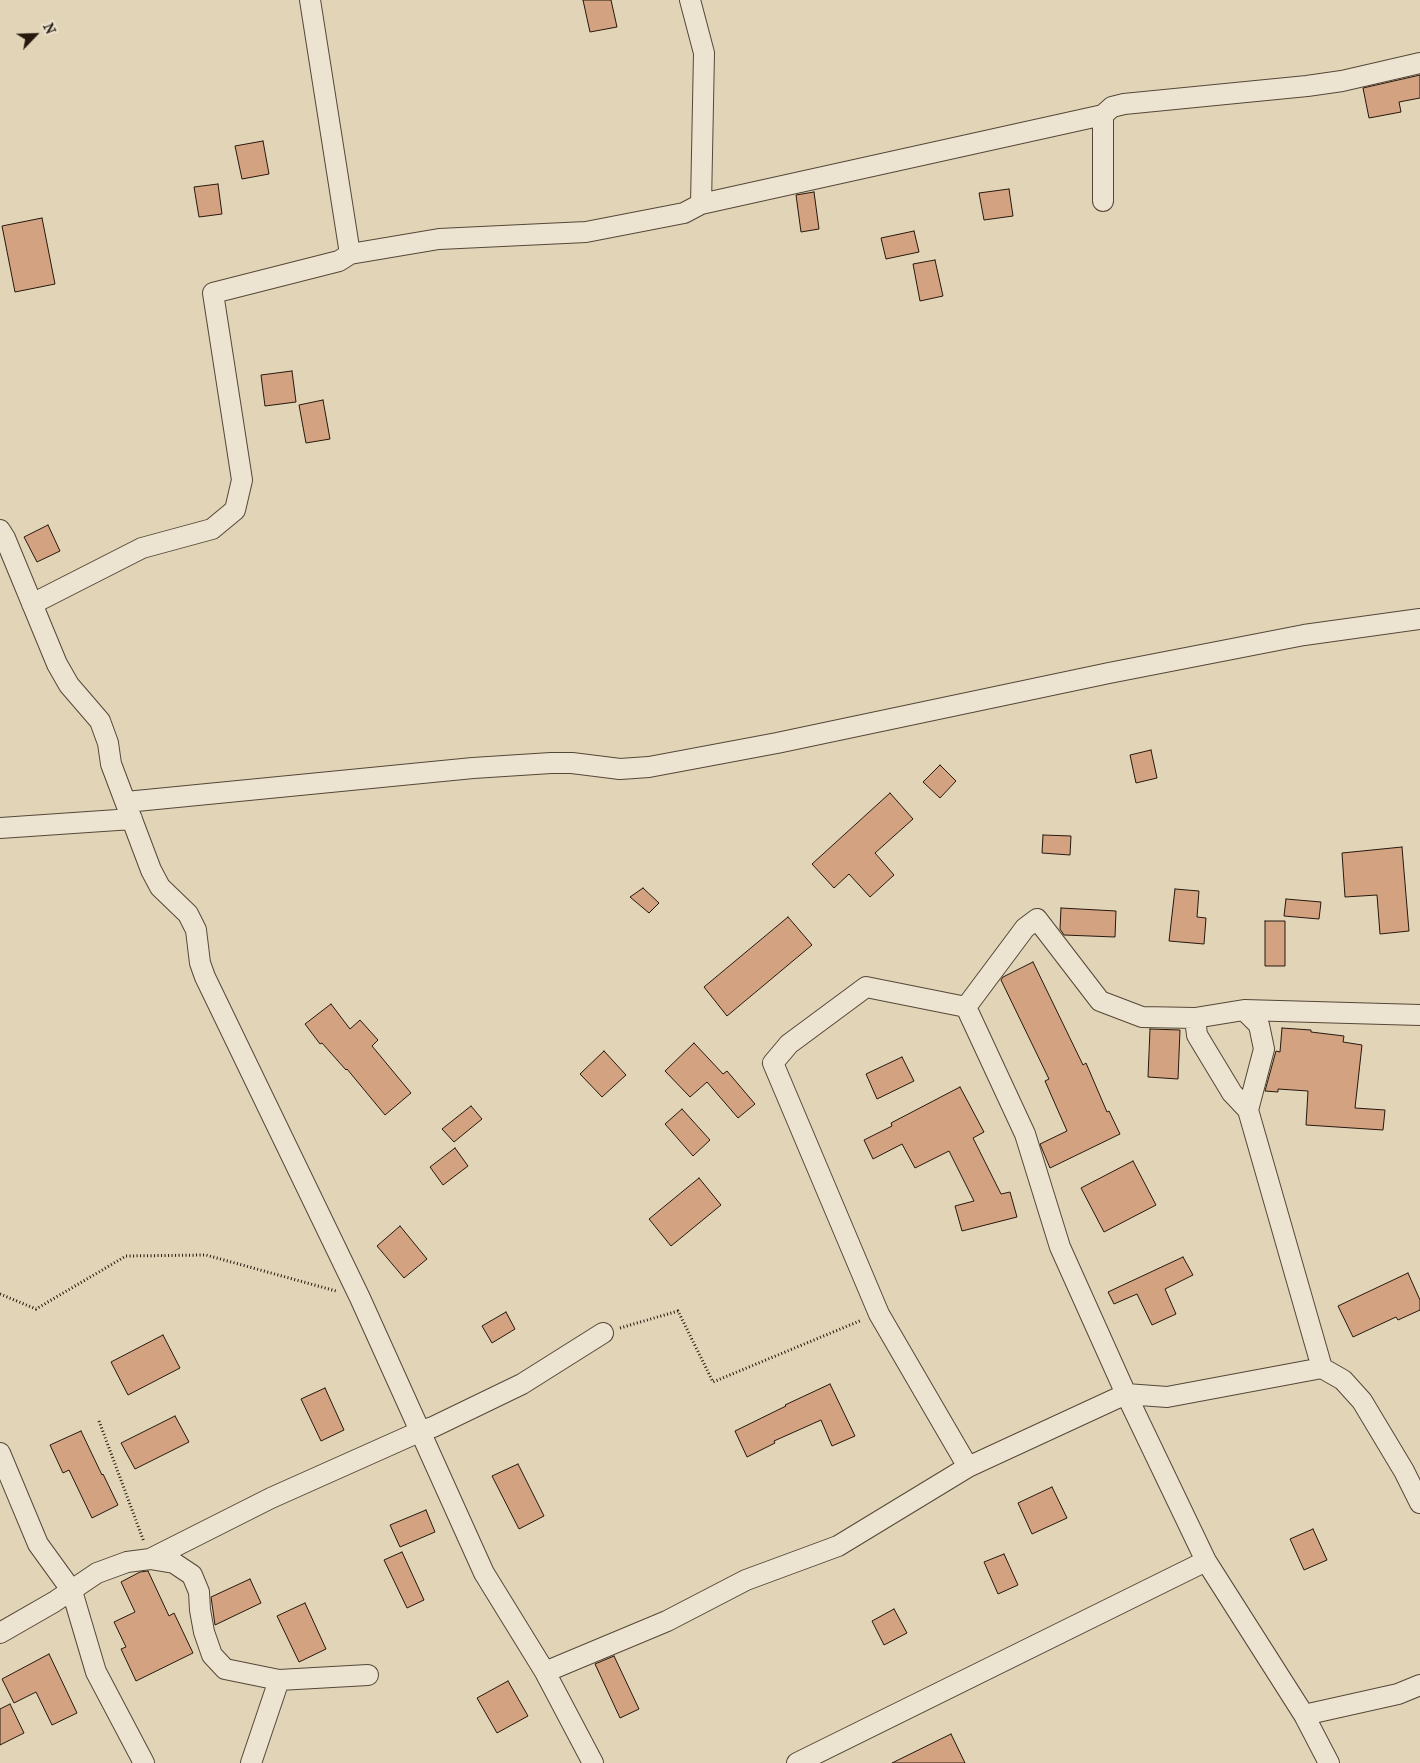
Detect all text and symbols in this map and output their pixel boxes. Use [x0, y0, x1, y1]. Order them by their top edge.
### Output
north arrow [10, 10, 60, 60]
text: N [39, 20, 59, 37]

